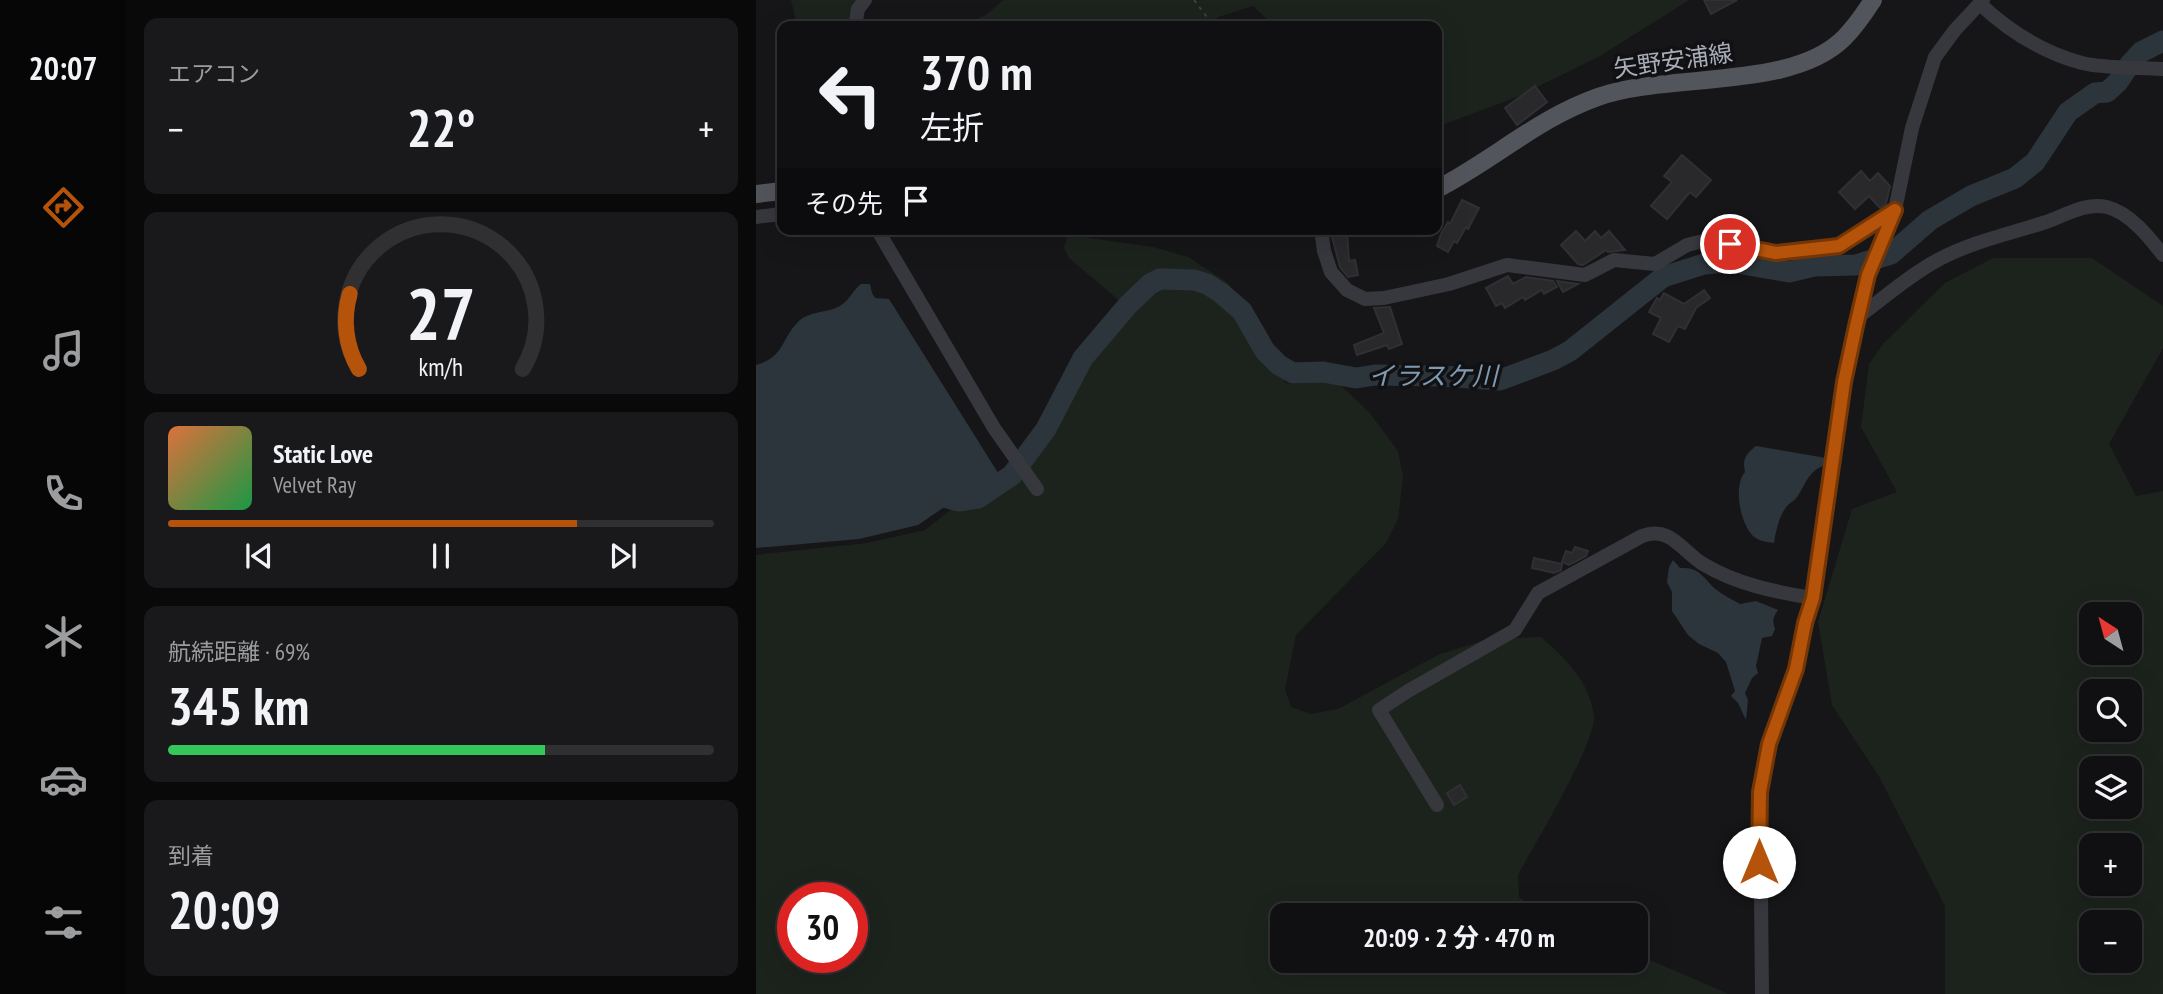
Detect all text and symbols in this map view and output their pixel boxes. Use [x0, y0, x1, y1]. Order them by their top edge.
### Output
street label: 矢野安浦線 [1611, 37, 1735, 84]
text: 370 m [920, 40, 1033, 104]
text: 20:07 [28, 47, 98, 89]
icon: left [805, 49, 896, 140]
text: エアコン [168, 59, 260, 88]
text: 22° [407, 94, 475, 161]
text: − [168, 104, 184, 153]
text: + [698, 104, 714, 153]
text: 左折 [920, 106, 984, 148]
icon: arrive [897, 182, 935, 220]
icon: directions [39, 183, 88, 232]
text: その先 [805, 187, 883, 220]
pin [1700, 214, 1760, 274]
icon: arrive [1711, 225, 1749, 263]
text: 27 [406, 265, 476, 359]
icon: music [39, 326, 88, 375]
text: km/h [419, 351, 463, 383]
water label: イラスケ川 [1368, 359, 1501, 392]
text: Static Love [273, 437, 373, 470]
icon: phone [39, 469, 88, 518]
text: Velvet Ray [273, 470, 356, 499]
icon: previous [240, 537, 278, 575]
icon: pause [422, 537, 460, 575]
icon: next [604, 537, 642, 575]
north arrow [2079, 602, 2142, 665]
map controls [2079, 602, 2142, 973]
icon: climate [39, 612, 88, 661]
text: 航続距離 · 69% [168, 637, 310, 666]
text: 345 km [168, 672, 309, 739]
button: search [2079, 679, 2142, 742]
icon: car [39, 755, 88, 804]
button: layers [2079, 756, 2142, 819]
position arrow [1722, 825, 1796, 899]
button: + [2079, 833, 2142, 896]
text: 到着 [168, 841, 214, 870]
text: 20:09 [168, 876, 280, 943]
speed limit sign: 30 [777, 882, 868, 973]
icon: filters [39, 898, 88, 947]
button: − [2079, 910, 2142, 973]
text: 20:09 · 2 分 · 470 m [1363, 921, 1555, 954]

